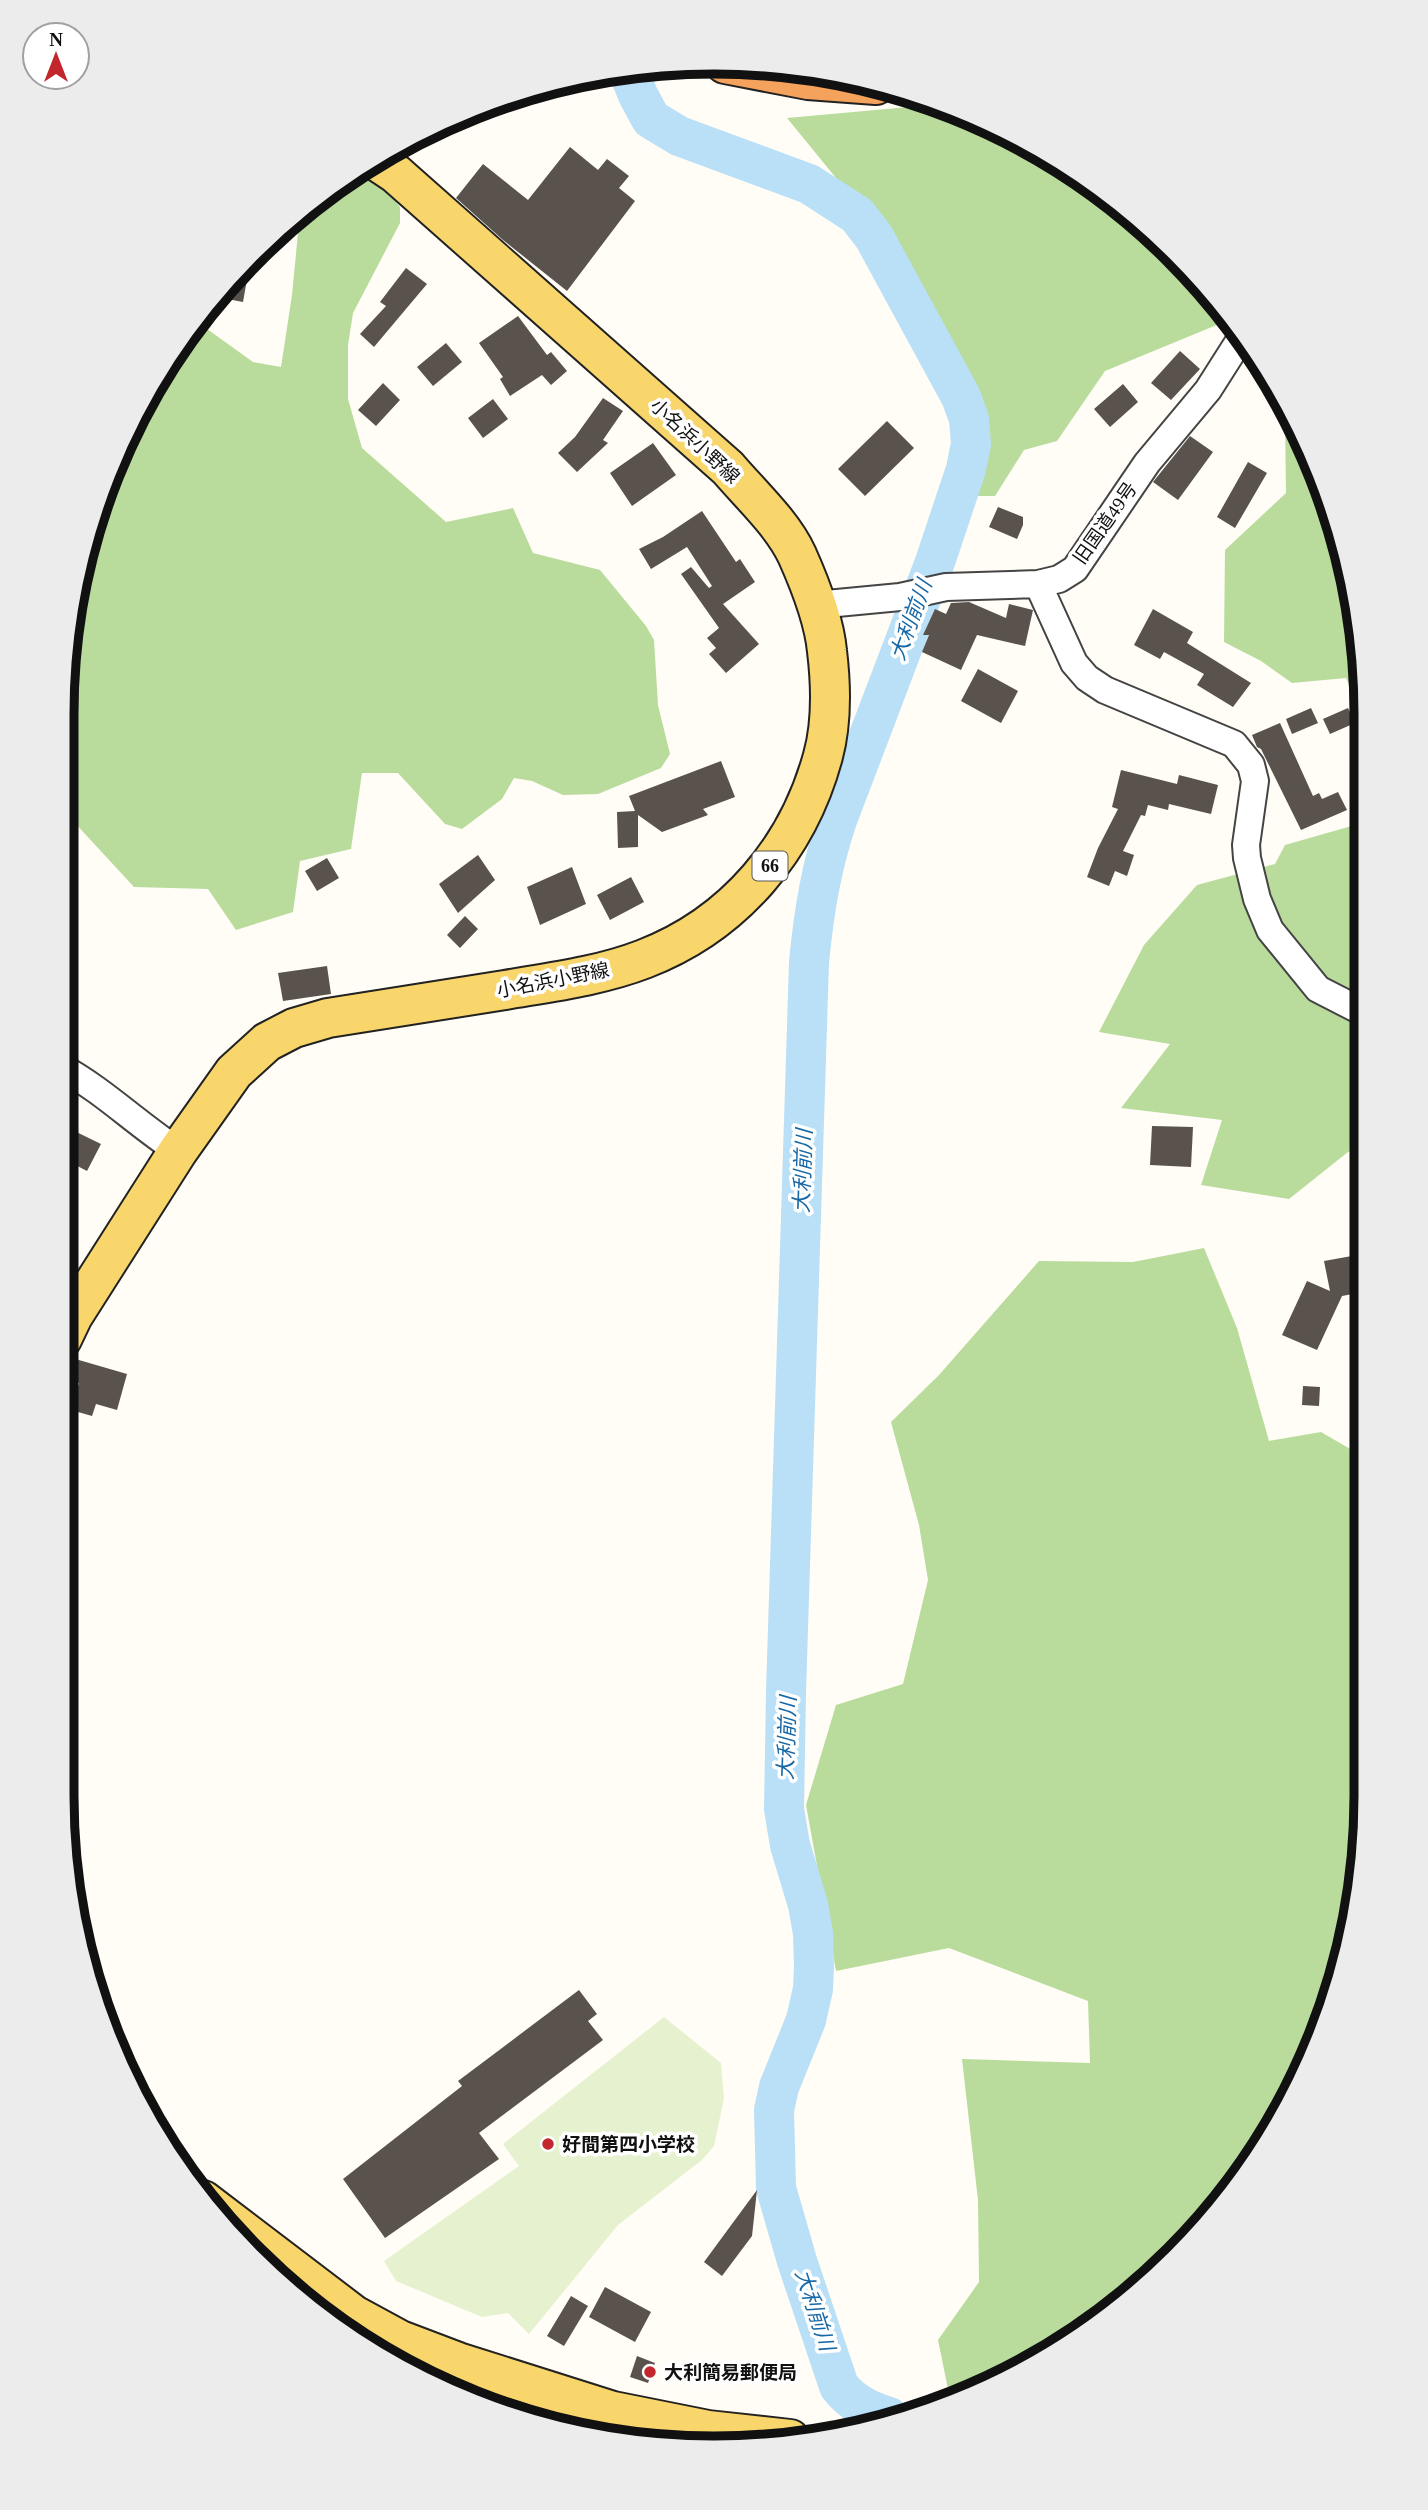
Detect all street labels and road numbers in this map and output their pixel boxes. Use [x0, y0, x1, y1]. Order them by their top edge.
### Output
street label: 小名浜小野線 [646, 394, 744, 488]
street label: 旧国道49号 [1069, 478, 1141, 568]
road number: 66 [752, 852, 788, 880]
street label: 小名浜小野線 [495, 959, 611, 1001]

